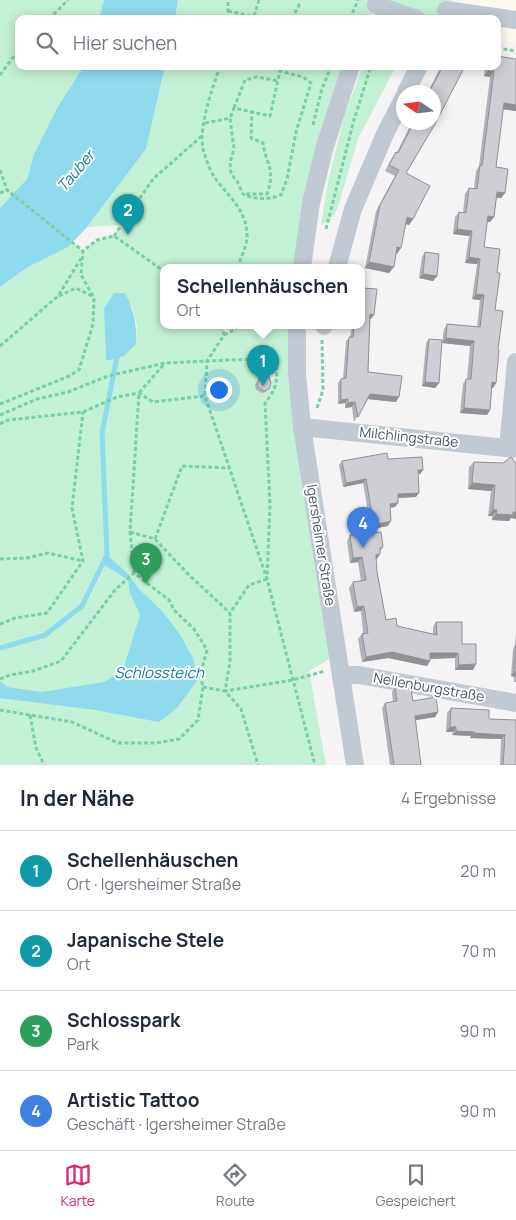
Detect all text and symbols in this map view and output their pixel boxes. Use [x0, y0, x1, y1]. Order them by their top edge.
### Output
search box [15, 15, 501, 70]
icon: search [33, 29, 61, 57]
text: Hier suchen [73, 30, 177, 56]
north arrow [396, 85, 441, 130]
water label: Tauber [52, 143, 101, 196]
pin: 2 [112, 194, 144, 235]
popup [160, 264, 365, 329]
text: Schellenhäuschen [177, 273, 348, 299]
text: Ort [177, 299, 201, 321]
pin: 1 [247, 345, 279, 386]
your location [206, 377, 232, 403]
street label: Milchlingstraße [359, 422, 460, 451]
street label: Igersheimer Straße [303, 483, 340, 607]
pin: 4 [347, 507, 379, 548]
pin: 3 [130, 543, 162, 584]
water label: Schlossteich [114, 662, 205, 683]
street label: Nellenburgstraße [372, 667, 486, 706]
text: In der Nähe [20, 784, 134, 812]
text: 4 Ergebnisse [401, 787, 496, 809]
text: Schellenhäuschen [67, 847, 238, 873]
text: 1 [32, 860, 40, 882]
text: 20 m [460, 860, 496, 882]
text: Ort · Igersheimer Straße [67, 873, 241, 895]
text: Japanische Stele [67, 927, 224, 953]
text: 2 [31, 940, 41, 962]
text: 70 m [461, 940, 496, 962]
text: Ort [67, 953, 91, 975]
text: Schlosspark [67, 1007, 180, 1033]
text: 3 [31, 1020, 41, 1042]
text: 90 m [460, 1020, 496, 1042]
text: Park [67, 1033, 99, 1055]
text: Artistic Tattoo [67, 1087, 199, 1113]
text: 4 [31, 1100, 41, 1122]
text: 90 m [460, 1100, 496, 1122]
text: Geschäft · Igersheimer Straße [67, 1113, 286, 1135]
tab: Karte [60, 1161, 95, 1210]
tab: Route [216, 1161, 255, 1210]
tab: Gespeichert [376, 1161, 456, 1210]

